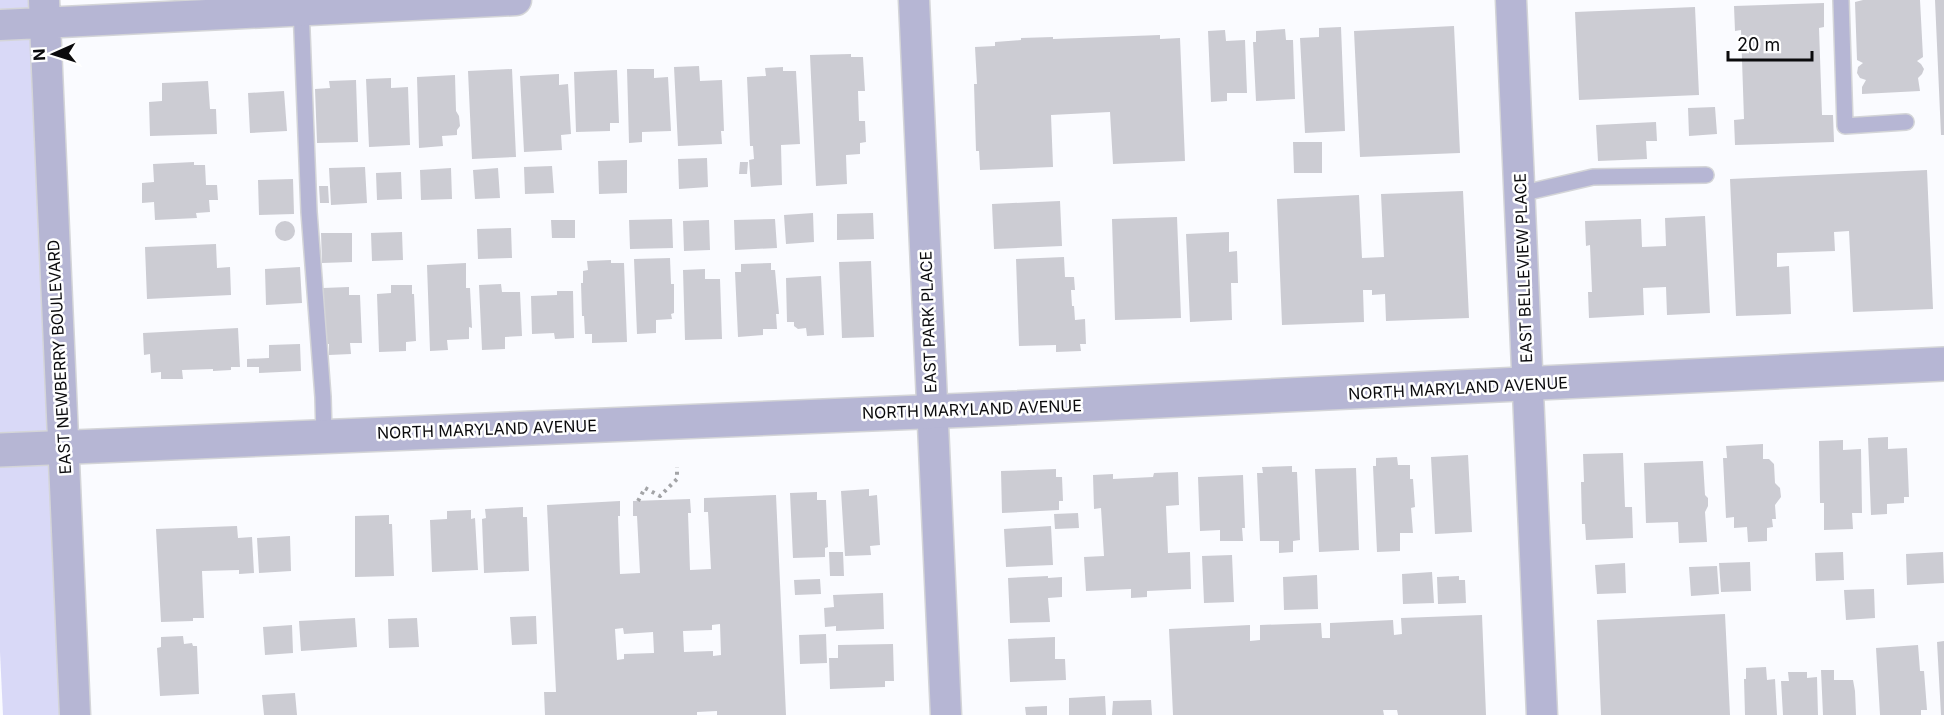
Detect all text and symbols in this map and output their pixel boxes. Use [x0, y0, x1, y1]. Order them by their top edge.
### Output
north arrow [24, 24, 84, 84]
scale bar [1728, 24, 1812, 62]
text: 20 m [1737, 34, 1780, 55]
text: N [29, 48, 49, 61]
street label: EAST BELLEVIEW PLACE [1510, 173, 1536, 363]
street label: EAST NEWBERRY BOULEVARD [43, 239, 75, 475]
street label: EAST PARK PLACE [916, 250, 940, 394]
street label: NORTH MARYLAND AVENUE [1348, 372, 1568, 404]
street label: NORTH MARYLAND AVENUE [862, 395, 1082, 423]
street label: NORTH MARYLAND AVENUE [377, 415, 597, 443]

